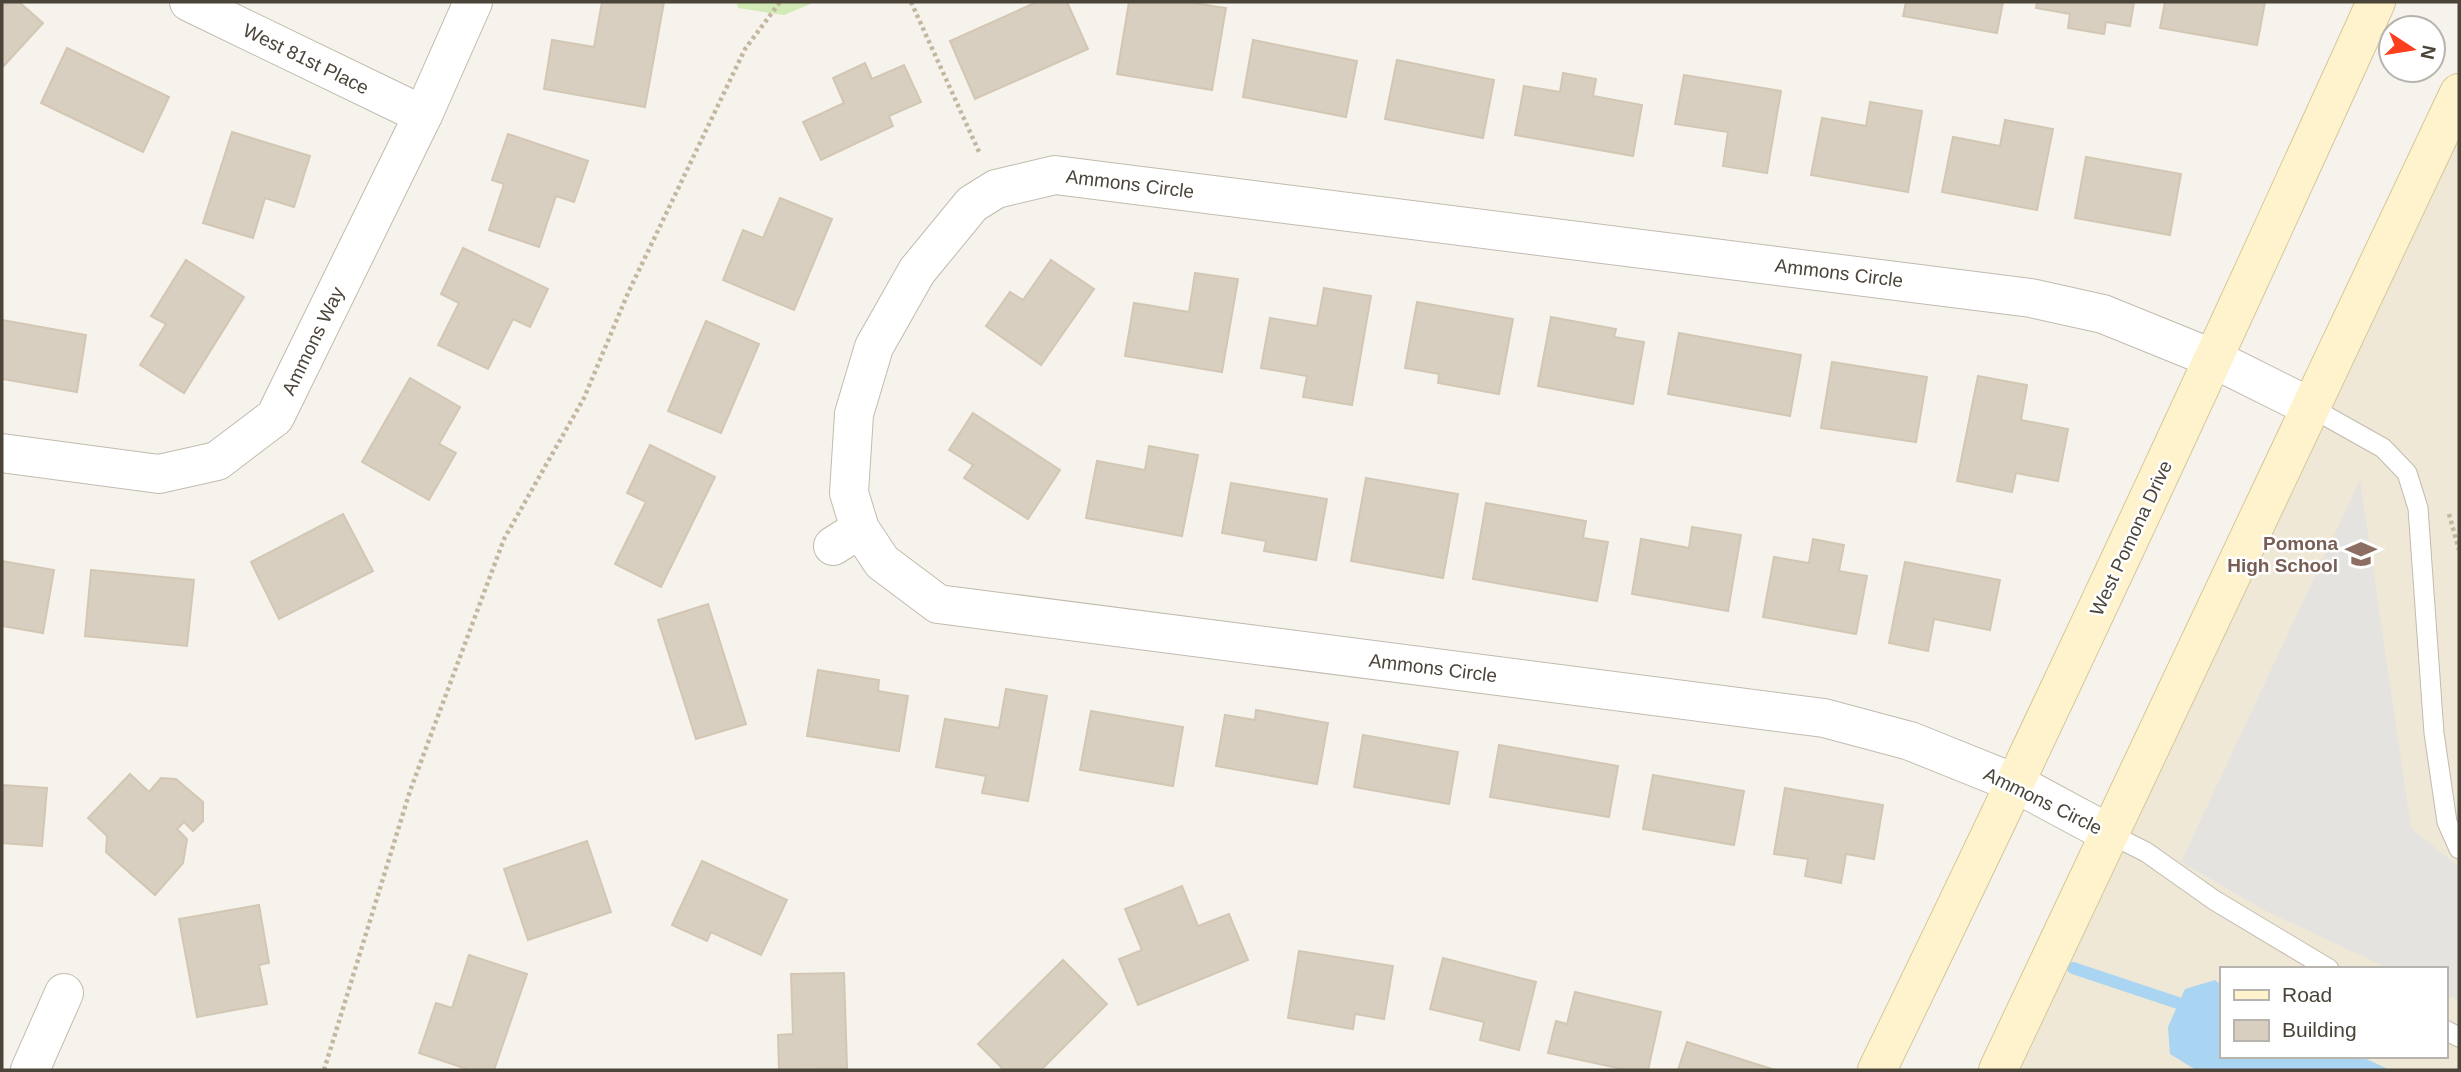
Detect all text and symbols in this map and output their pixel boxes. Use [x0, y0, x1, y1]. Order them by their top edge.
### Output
north arrow [2377, 14, 2447, 84]
street label: West 81st Place [240, 20, 372, 98]
text: N [2416, 44, 2440, 61]
street label: Ammons Circle [1065, 166, 1195, 202]
street label: Ammons Circle [1774, 255, 1904, 291]
street label: Ammons Way [278, 283, 348, 398]
street label: West Pomona Drive [2086, 457, 2176, 619]
place label: Pomona High School [2227, 533, 2338, 576]
school or university icon: Pomona High School [2344, 537, 2378, 571]
street label: Ammons Circle [1368, 650, 1498, 686]
street label: Ammons Circle [1981, 763, 2105, 839]
legend [2220, 967, 2447, 1058]
text: Road [2282, 983, 2332, 1006]
text: Building [2282, 1018, 2357, 1041]

